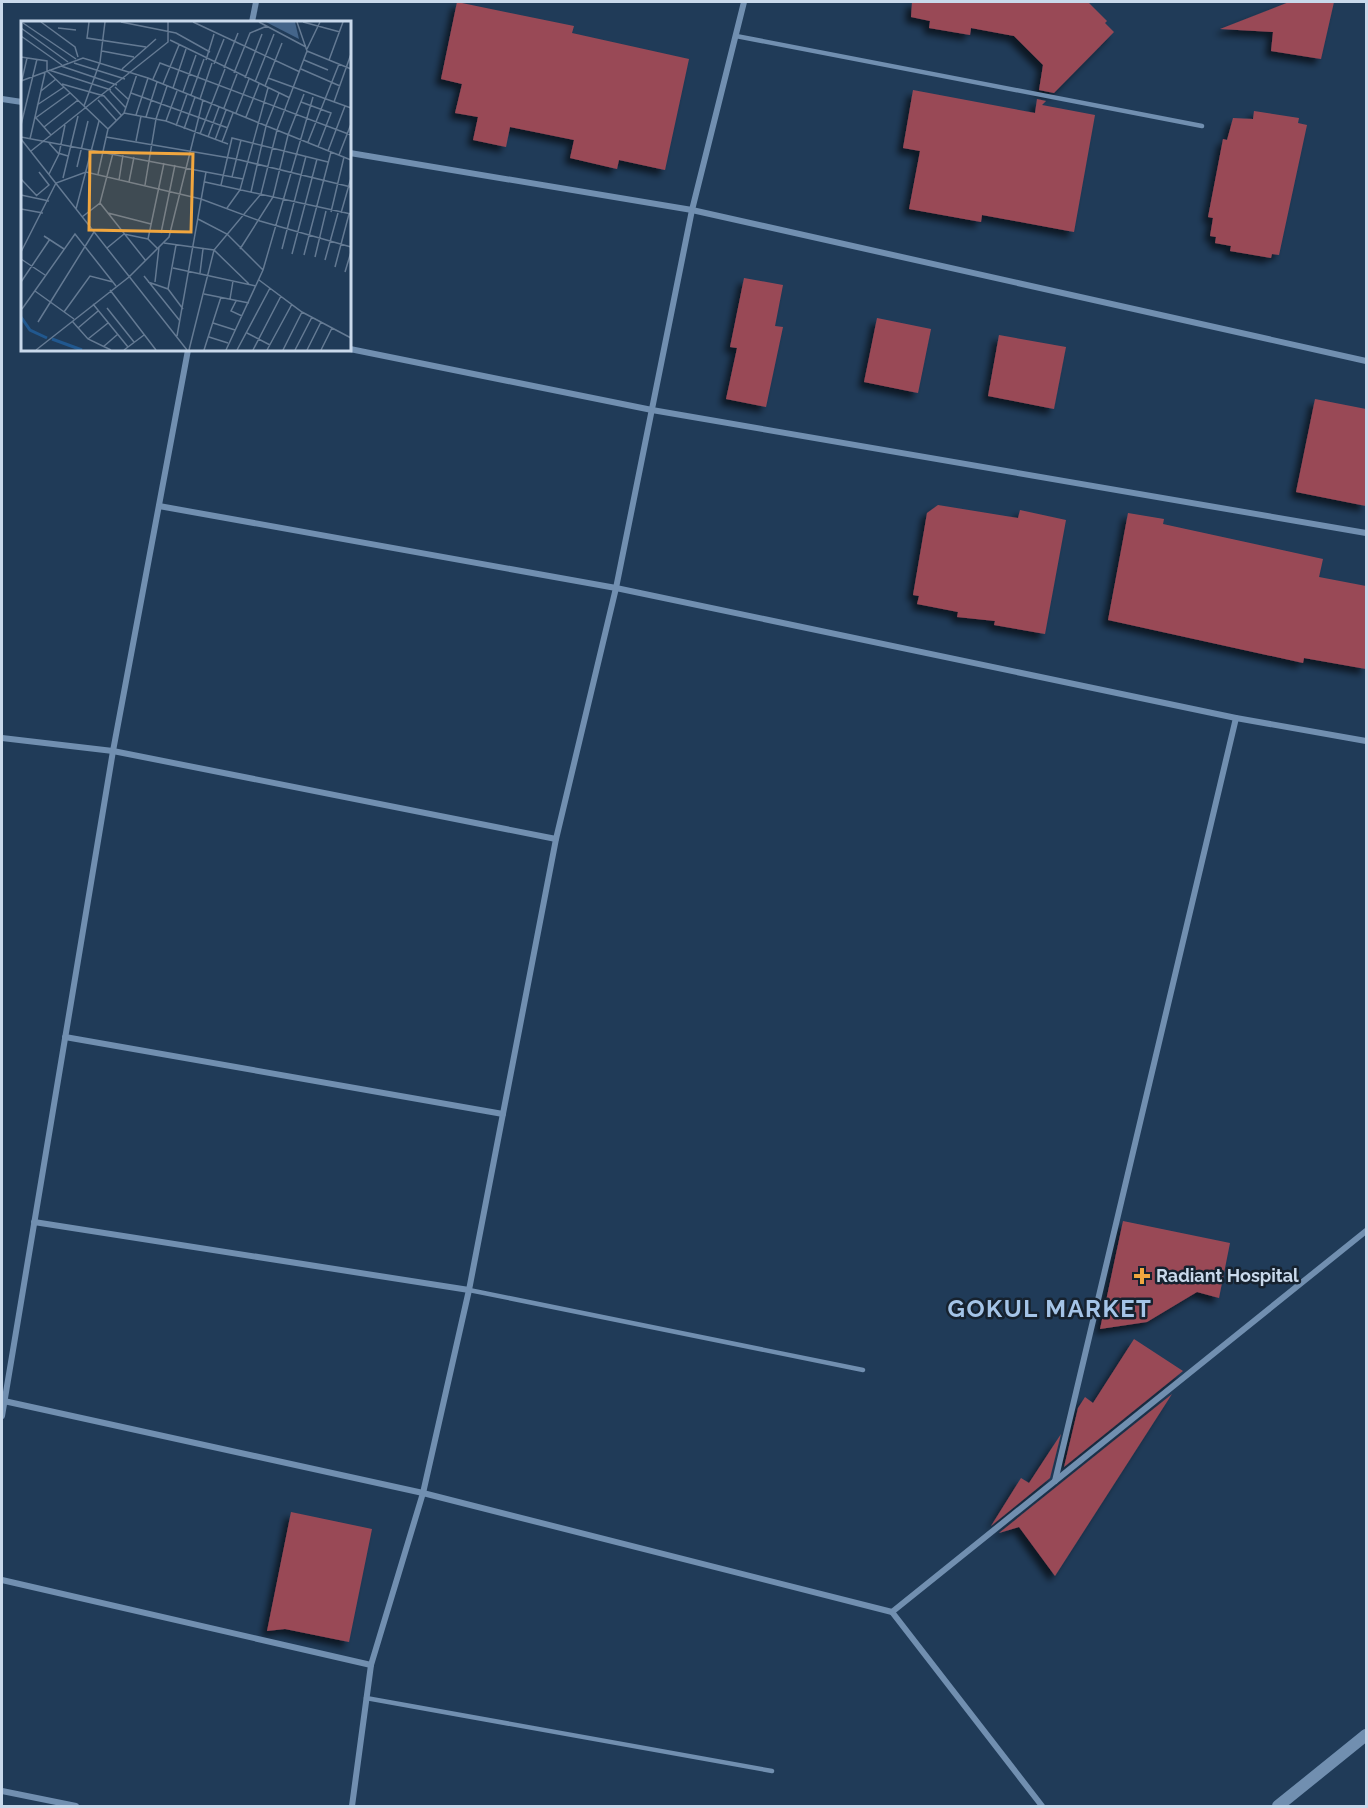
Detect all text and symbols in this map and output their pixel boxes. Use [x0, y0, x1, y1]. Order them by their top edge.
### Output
inset map [21, 21, 351, 351]
place label: Radiant Hospital [1156, 1265, 1299, 1286]
marker: Radiant Hospital [1133, 1267, 1151, 1285]
district label: GOKUL MARKET [948, 1294, 1152, 1323]

